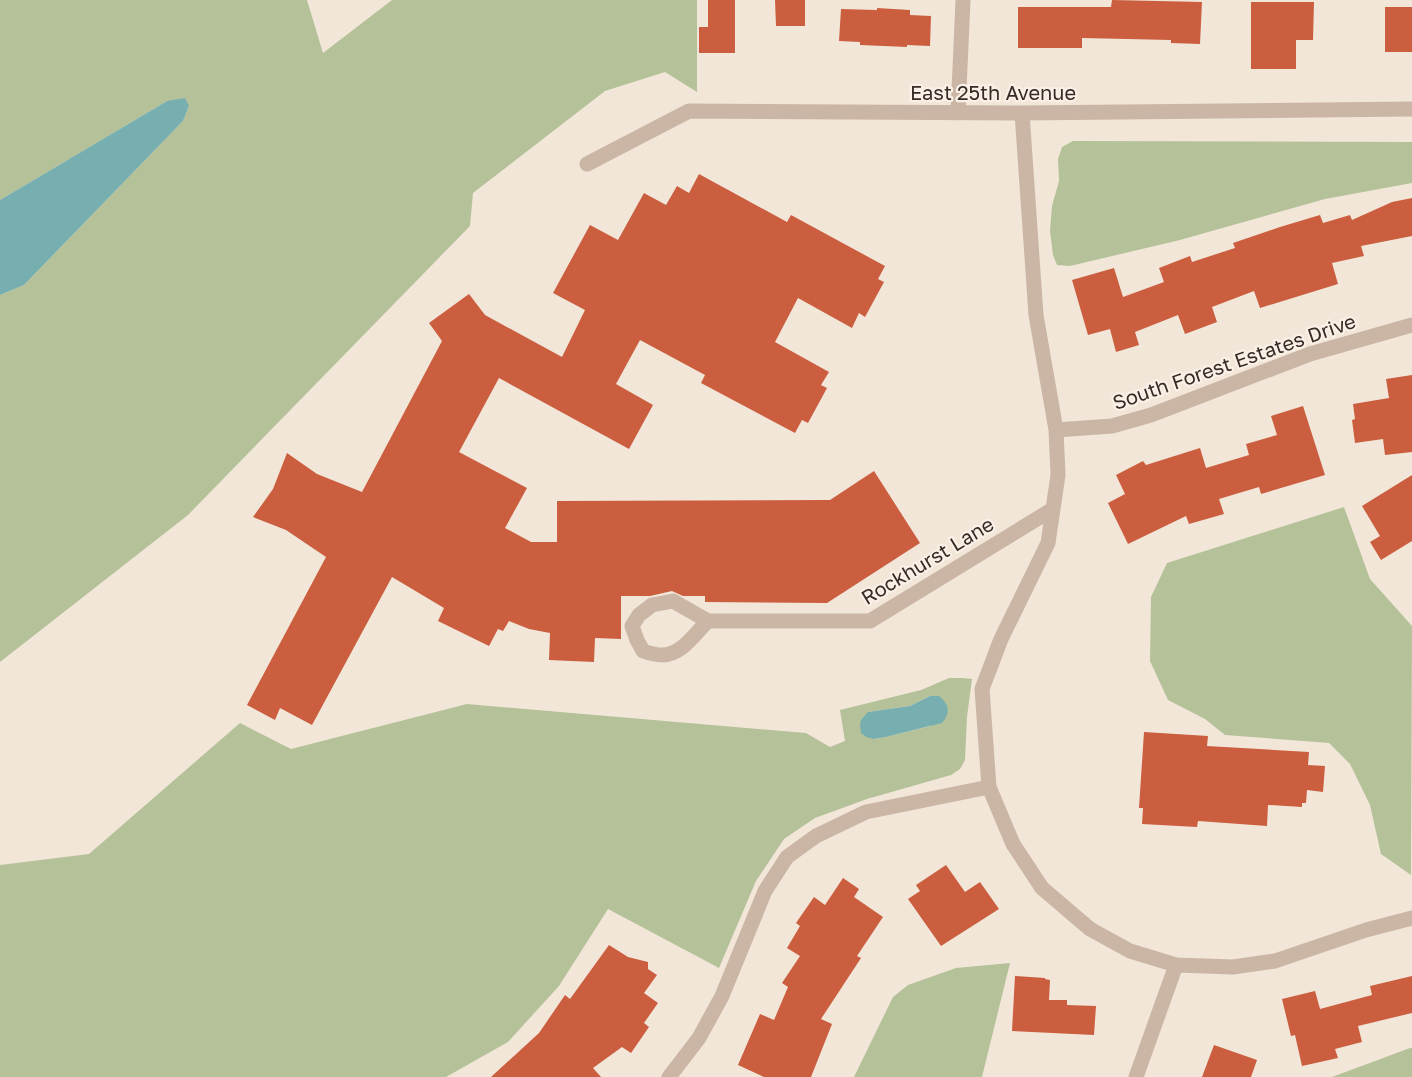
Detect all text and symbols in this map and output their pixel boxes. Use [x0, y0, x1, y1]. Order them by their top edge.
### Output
street label: East 25th Avenue [910, 80, 1076, 104]
street label: South Forest Estates Drive [1109, 308, 1359, 414]
street label: Rockhurst Lane [856, 511, 998, 609]

